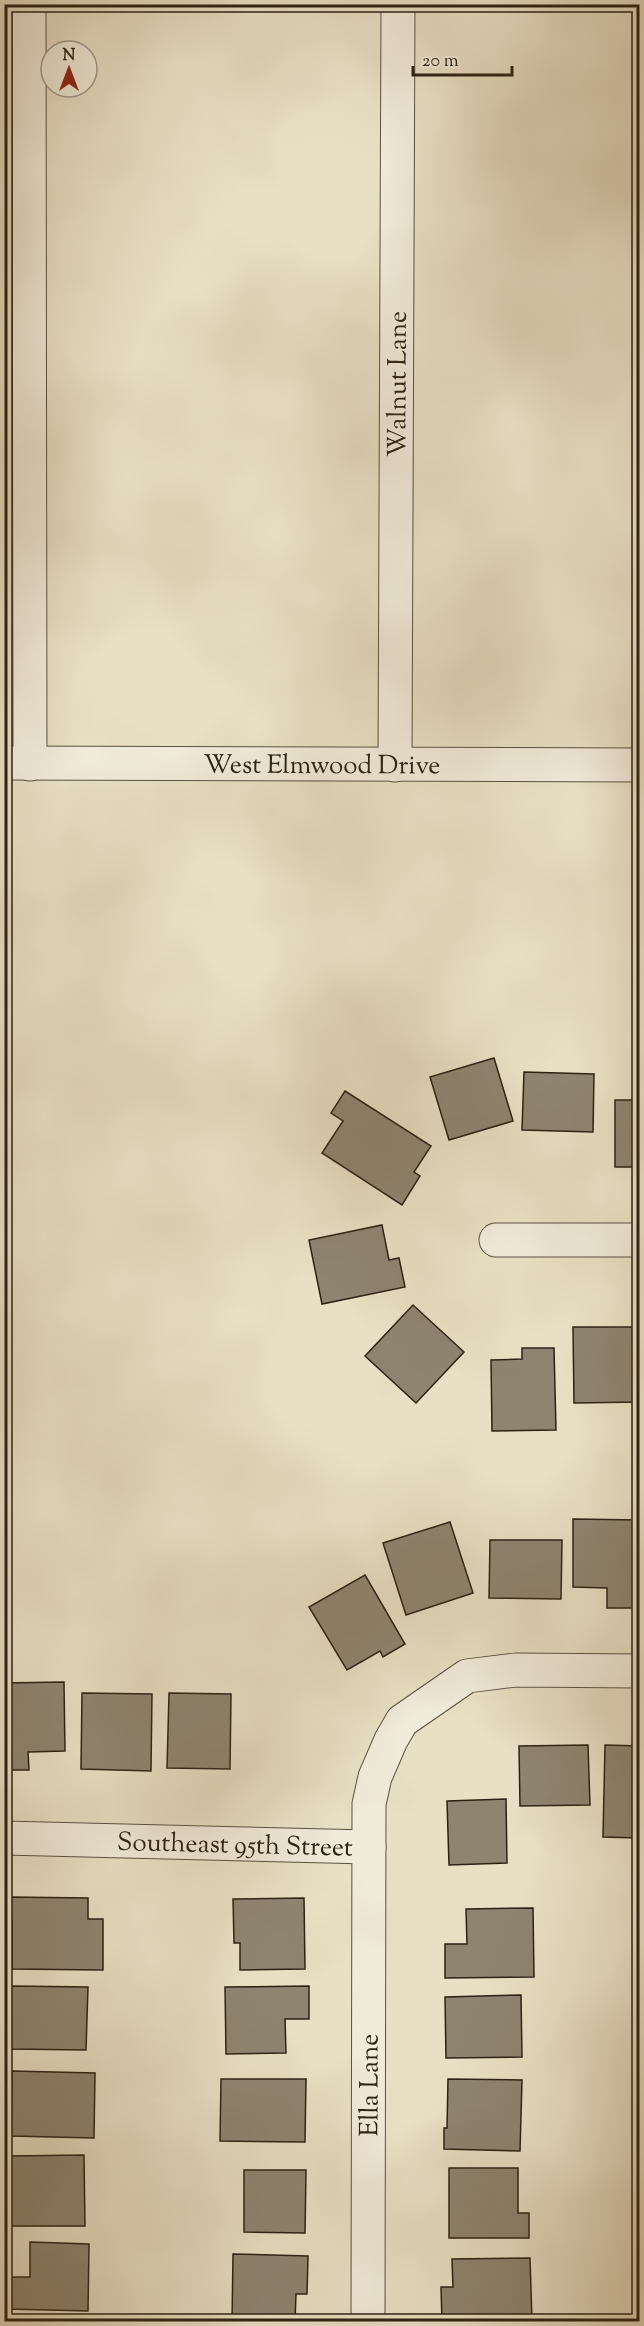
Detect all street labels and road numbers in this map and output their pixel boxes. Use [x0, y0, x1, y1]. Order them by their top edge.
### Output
street label: Walnut Lane [380, 311, 418, 457]
street label: West Elmwood Drive [203, 748, 440, 785]
street label: Southeast 95th Street [116, 1825, 353, 1868]
street label: Ella Lane [352, 2034, 390, 2136]

